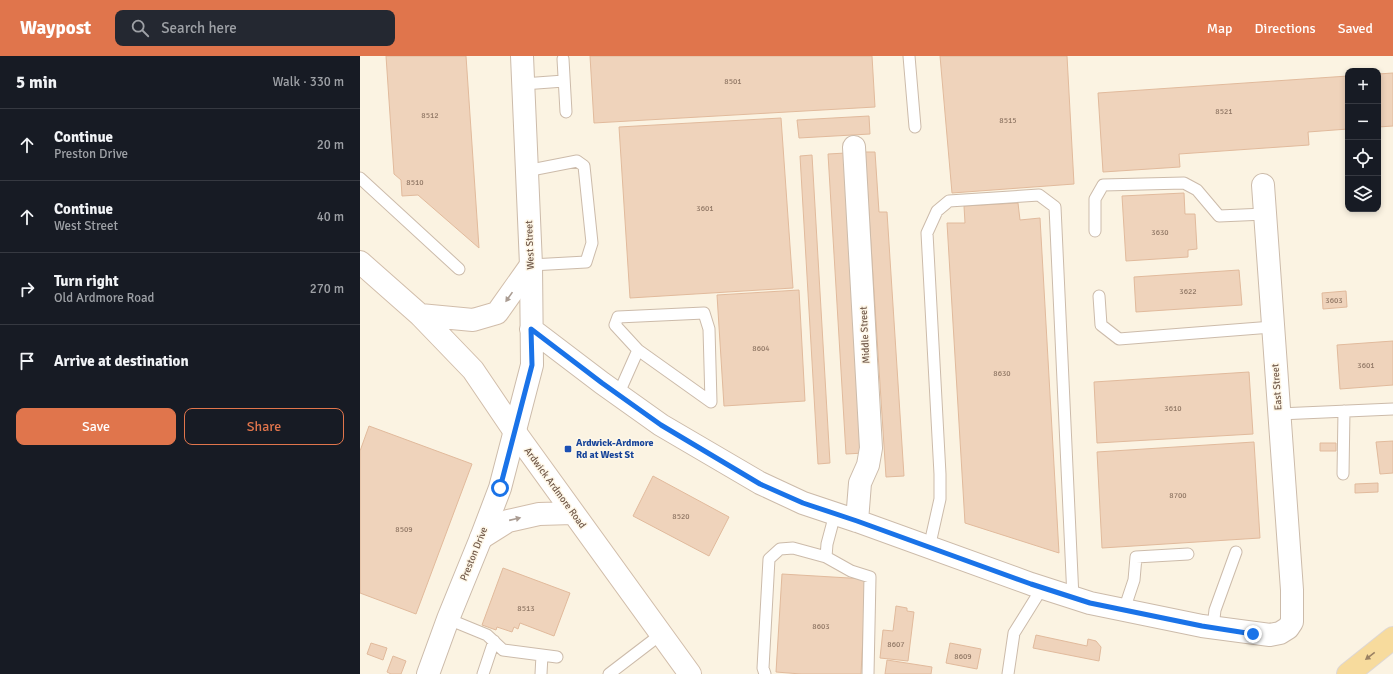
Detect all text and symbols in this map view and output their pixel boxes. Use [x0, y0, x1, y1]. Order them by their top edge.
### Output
search box [115, 10, 395, 46]
text: Waypost [20, 16, 91, 40]
icon: search [129, 17, 151, 39]
text: Search here [161, 19, 237, 37]
text: Map [1207, 20, 1233, 37]
text: Directions [1255, 20, 1316, 37]
text: Saved [1338, 20, 1373, 37]
map controls [1345, 68, 1381, 212]
button: + [1345, 68, 1381, 104]
text: 5 min [16, 72, 57, 93]
text: Walk · 330 m [273, 74, 344, 90]
house number: 8501 [724, 76, 742, 86]
button: − [1345, 104, 1381, 140]
house number: 8521 [1215, 106, 1233, 116]
house number: 8512 [421, 110, 439, 120]
house number: 8515 [999, 115, 1017, 125]
text: Continue [54, 128, 113, 146]
icon: ahead [16, 134, 38, 156]
text: 20 m [317, 137, 344, 153]
button: locate [1345, 140, 1381, 176]
text: Preston Drive [54, 146, 128, 162]
button: layers [1345, 176, 1381, 212]
house number: 8510 [406, 177, 424, 187]
text: Continue [54, 200, 113, 218]
house number: 3601 [696, 203, 714, 213]
icon: ahead [16, 206, 38, 228]
text: 40 m [317, 209, 344, 225]
text: West Street [54, 218, 118, 234]
street label: West Street [523, 220, 537, 270]
house number: 3630 [1151, 227, 1169, 237]
text: Turn right [54, 272, 119, 290]
icon: right [16, 278, 38, 300]
text: 270 m [310, 281, 344, 297]
house number: 3622 [1179, 286, 1197, 296]
text: Old Ardmore Road [54, 290, 154, 306]
one-way arrow [505, 291, 513, 302]
house number: 3603 [1325, 295, 1343, 305]
street label: Middle Street [857, 305, 872, 364]
house number: 8604 [752, 343, 770, 353]
icon: arrive [16, 350, 38, 372]
text: Arrive at destination [54, 352, 189, 370]
house number: 3601 [1357, 360, 1375, 370]
street label: East Street [1269, 363, 1285, 411]
house number: 8630 [993, 368, 1011, 378]
house number: 3610 [1164, 403, 1182, 413]
button: Save [16, 408, 176, 445]
button: Share [184, 408, 344, 445]
place label: Ardwick-Ardmore Rd at West St [576, 437, 654, 461]
marker: Ardwick-Ardmore Rd at West St [563, 444, 573, 454]
street label: Ardwick Ardmore Road [522, 445, 588, 531]
route start [491, 479, 509, 497]
house number: 8700 [1169, 490, 1187, 500]
house number: 8520 [672, 511, 690, 521]
one-way arrow [509, 516, 521, 522]
house number: 8509 [395, 524, 413, 534]
street label: Preston Drive [458, 525, 490, 583]
house number: 8513 [517, 603, 535, 613]
house number: 8603 [812, 621, 830, 631]
route end [1244, 625, 1262, 643]
house number: 8607 [887, 639, 905, 649]
house number: 8609 [954, 651, 972, 661]
one-way arrow [1365, 652, 1376, 661]

